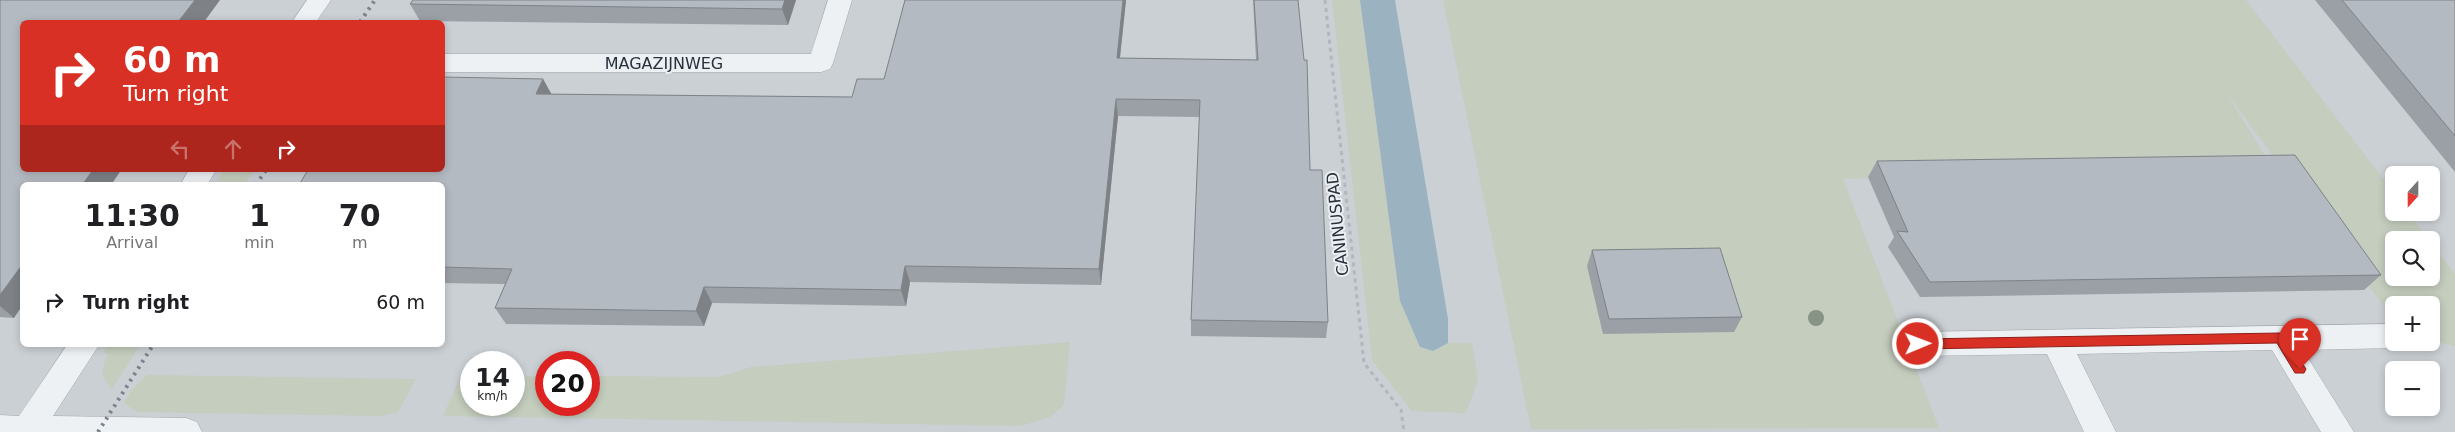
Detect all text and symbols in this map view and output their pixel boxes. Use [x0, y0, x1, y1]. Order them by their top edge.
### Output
icon: right [40, 40, 105, 105]
text: 60 m [123, 40, 220, 80]
street label: MAGAZIJNWEG [605, 54, 723, 73]
text: Turn right [123, 81, 228, 106]
icon: left [166, 135, 194, 163]
icon: ahead [219, 135, 247, 163]
icon: right [272, 135, 300, 163]
north arrow [2385, 166, 2440, 221]
map controls [2385, 166, 2440, 416]
street label: CANINUSPAD [1323, 171, 1352, 277]
text: 11:30 [84, 198, 180, 233]
text: 1 [249, 198, 270, 233]
text: 70 [339, 198, 381, 233]
button: search [2385, 231, 2440, 286]
text: Arrival [106, 233, 158, 252]
text: min [244, 233, 274, 252]
text: m [352, 233, 368, 252]
icon: right [40, 288, 68, 316]
text: Turn right [83, 291, 189, 313]
text: 60 m [376, 291, 425, 313]
button: + [2385, 296, 2440, 351]
position arrow [1891, 317, 1943, 369]
pin [2279, 318, 2321, 369]
icon: arrive [2286, 325, 2314, 353]
speed limit sign: 20 [535, 351, 600, 416]
button: − [2385, 361, 2440, 416]
text: 14 [475, 363, 510, 392]
text: km/h [477, 389, 508, 403]

